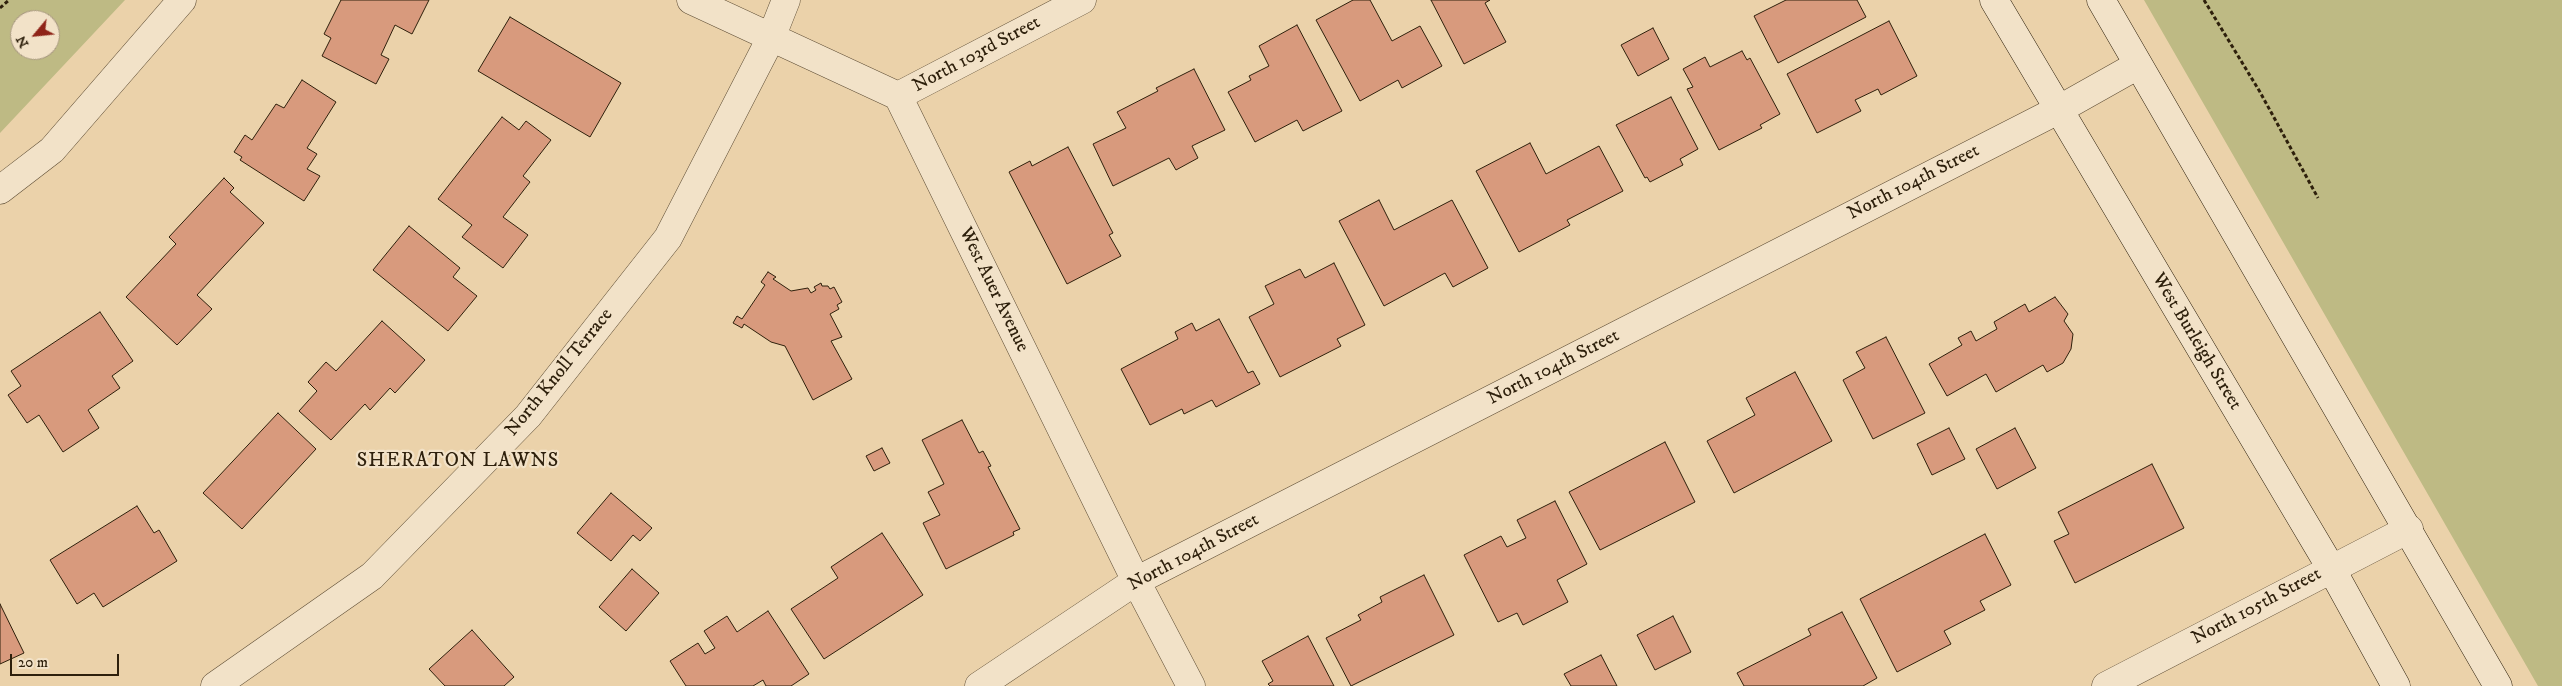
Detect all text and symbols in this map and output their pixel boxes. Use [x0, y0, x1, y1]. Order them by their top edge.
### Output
north arrow [10, 10, 60, 60]
street label: North 103rd Street [909, 12, 1045, 98]
text: N [12, 32, 33, 51]
street label: North 104th Street [1844, 140, 1984, 226]
street label: West Auer Avenue [953, 224, 1033, 356]
street label: West Burleigh Street [2146, 269, 2246, 415]
street label: North Knoll Terrace [501, 304, 619, 442]
street label: North 104th Street [1484, 325, 1624, 411]
district label: SHERATON LAWNS [355, 450, 561, 474]
street label: North 104th Street [1125, 509, 1263, 597]
street label: North 105th Street [2188, 563, 2326, 651]
scale bar [12, 644, 121, 676]
text: 20 m [18, 653, 48, 672]

